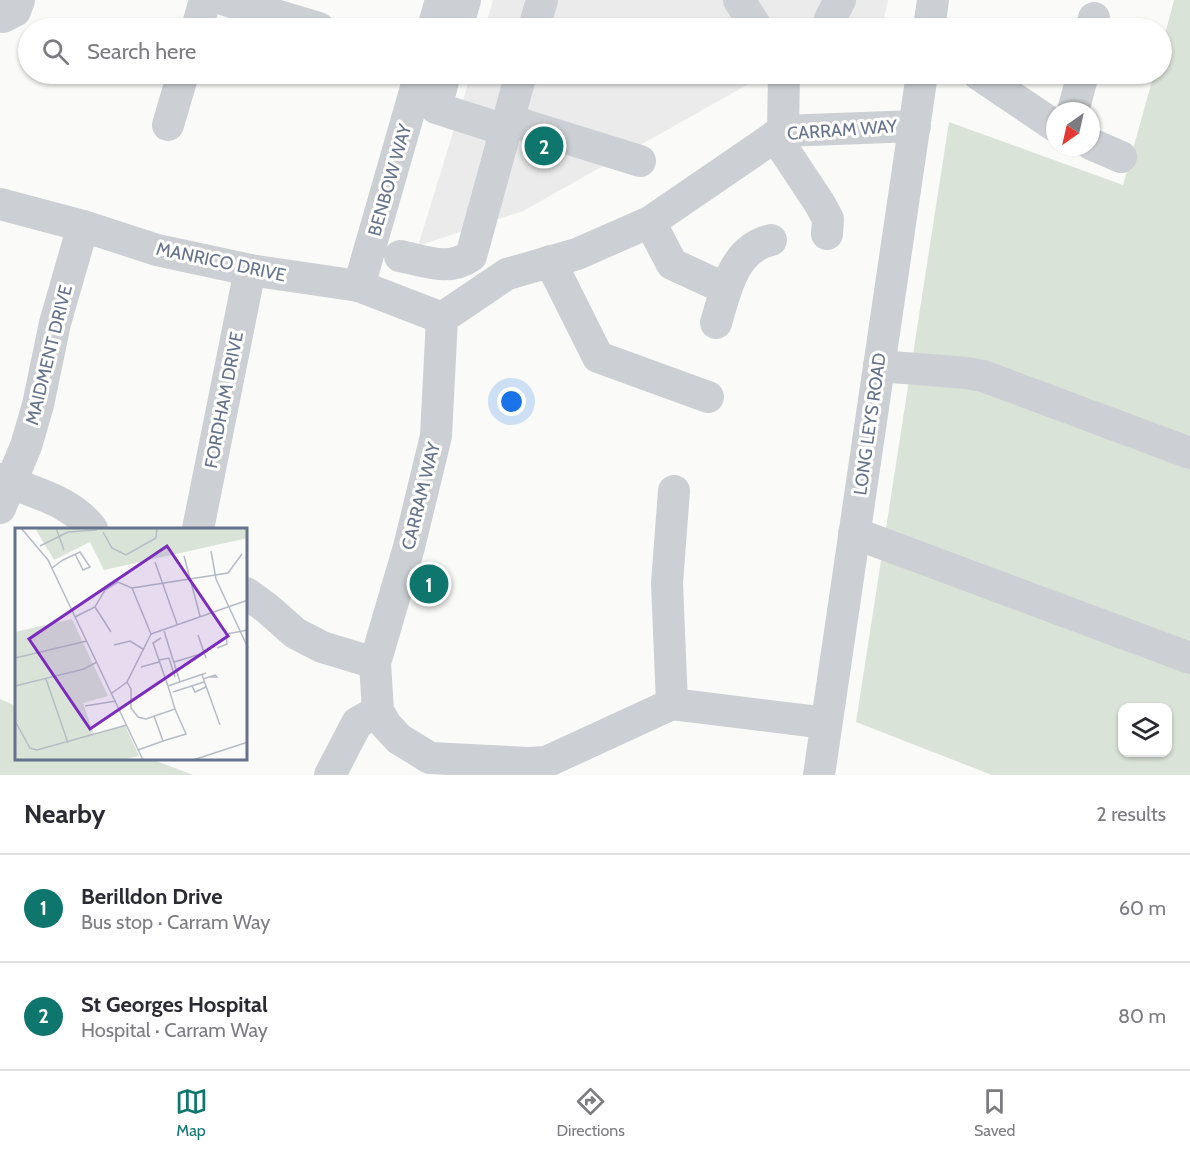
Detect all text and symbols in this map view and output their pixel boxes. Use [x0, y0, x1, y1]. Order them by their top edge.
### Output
search box [18, 18, 1172, 84]
icon: search [39, 35, 72, 68]
text: Search here [87, 38, 196, 65]
north arrow [1046, 102, 1100, 156]
street label: CARRAM WAY [786, 115, 898, 145]
street label: BENBOW WAY [364, 121, 417, 239]
pin: 2 [524, 124, 564, 168]
street label: MANRICO DRIVE [154, 238, 288, 286]
street label: MAIDMENT DRIVE [21, 283, 77, 427]
street label: FORDHAM DRIVE [200, 330, 248, 470]
street label: LONG LEYS ROAD [849, 351, 891, 497]
your location [497, 387, 526, 416]
street label: CARRAM WAY [397, 439, 445, 552]
inset map [15, 528, 248, 760]
pin: 1 [410, 562, 448, 606]
map controls [1118, 703, 1172, 757]
button: layers [1118, 703, 1172, 757]
text: Nearby [24, 798, 105, 830]
text: 2 results [1096, 802, 1166, 826]
text: Berilldon Drive [81, 883, 223, 910]
text: 1 [40, 896, 47, 920]
text: 60 m [1119, 896, 1166, 920]
text: Bus stop · Carram Way [81, 910, 270, 934]
text: St Georges Hospital [81, 991, 268, 1018]
text: 2 [38, 1004, 49, 1028]
text: 80 m [1118, 1004, 1166, 1028]
text: Hospital · Carram Way [81, 1018, 268, 1042]
tab: Map [175, 1085, 208, 1140]
tab: Directions [557, 1085, 625, 1140]
tab: Saved [974, 1085, 1015, 1140]

